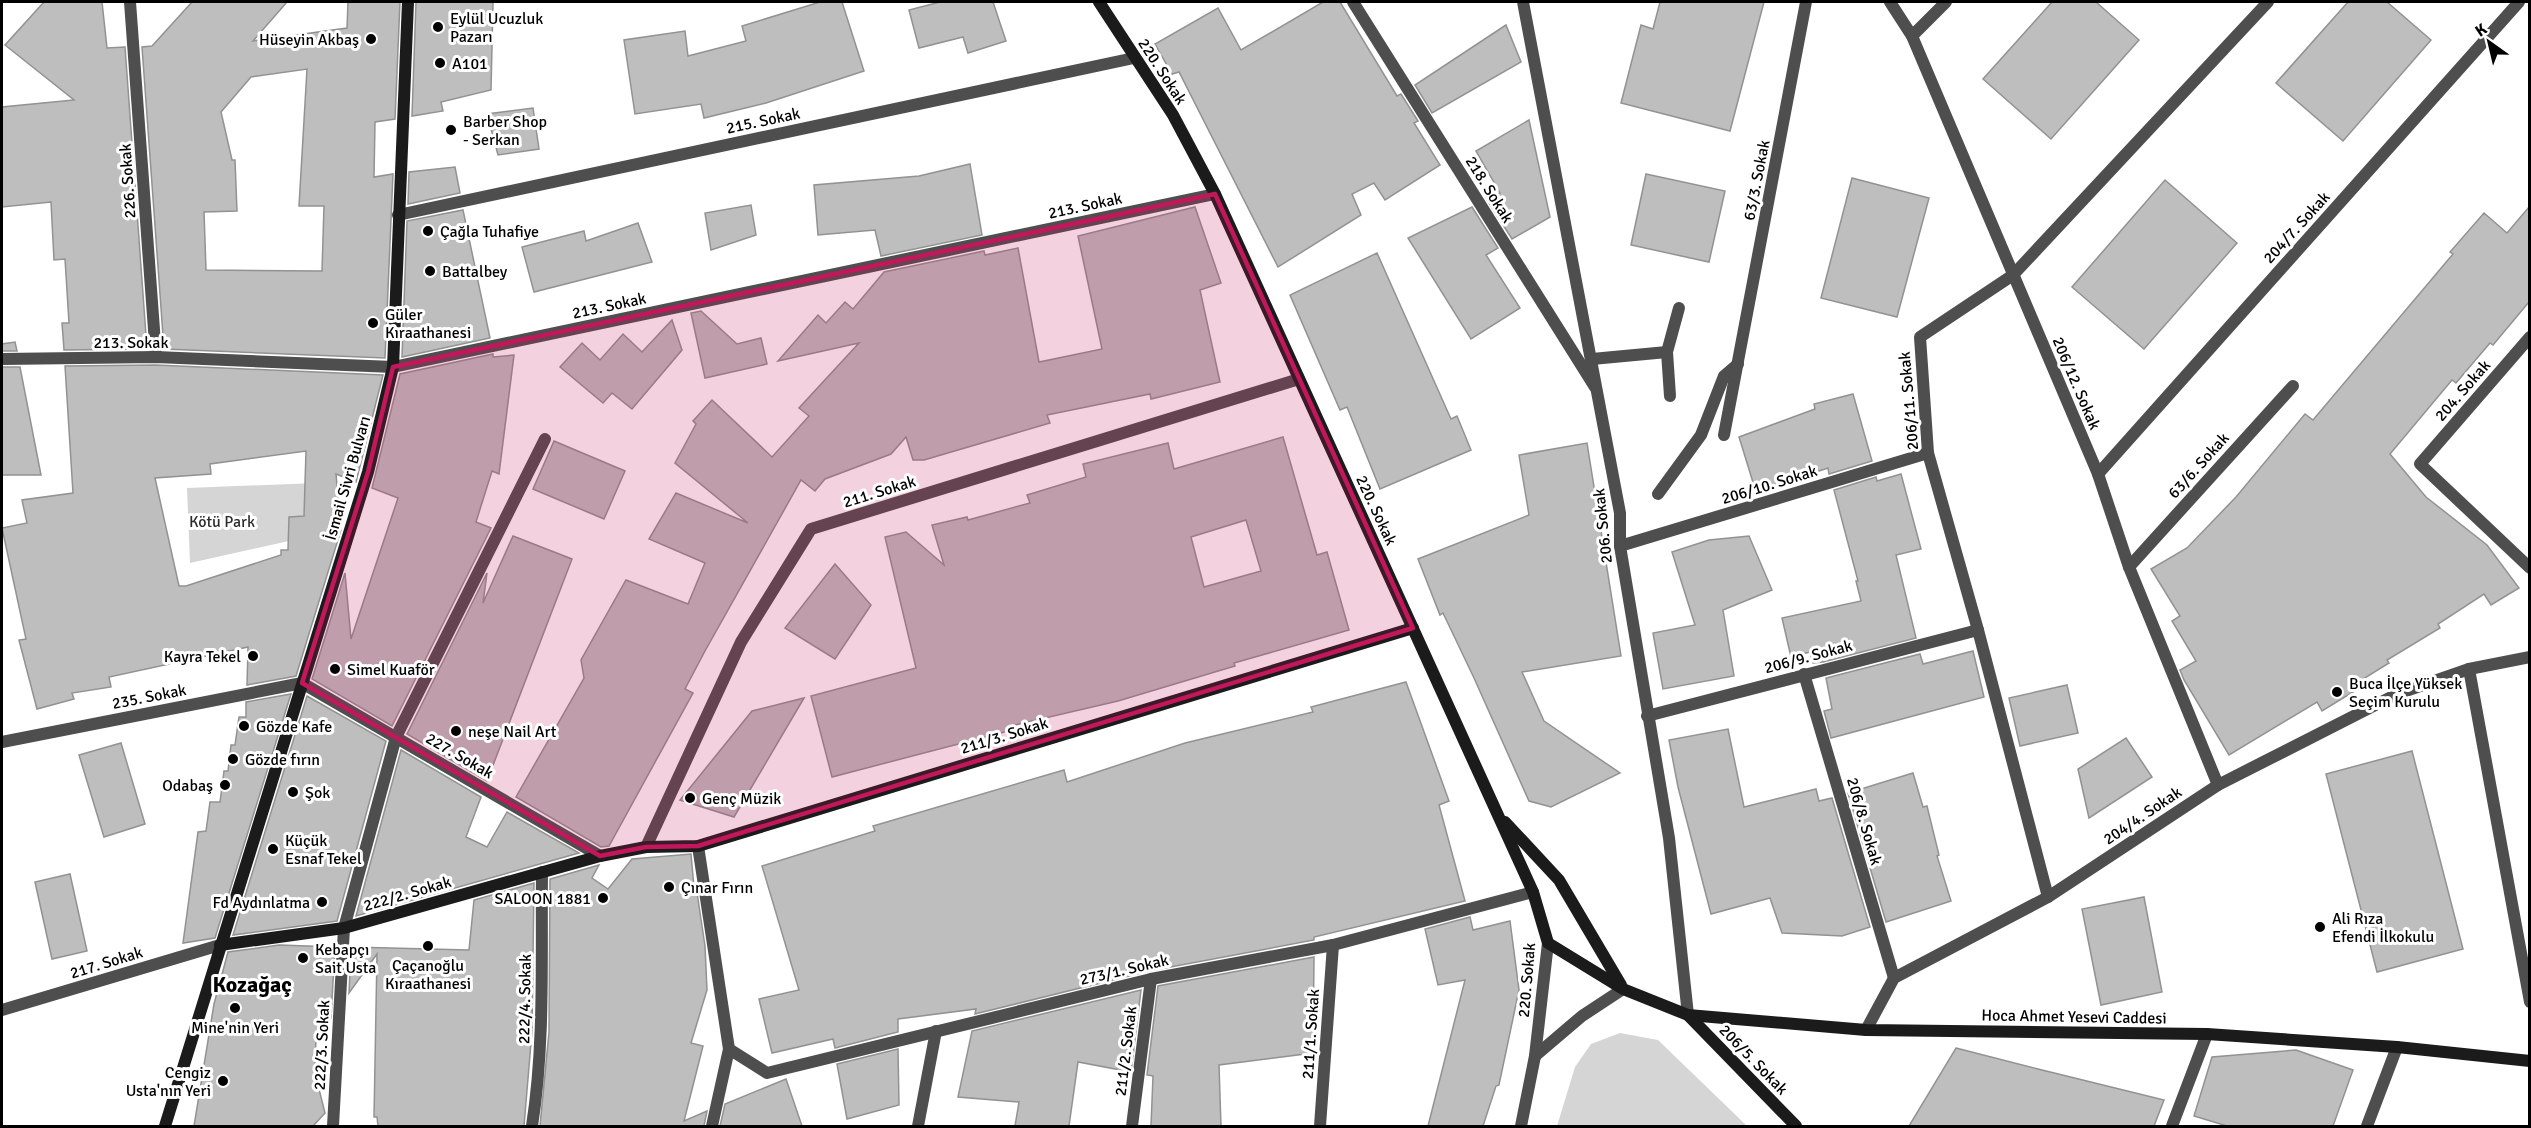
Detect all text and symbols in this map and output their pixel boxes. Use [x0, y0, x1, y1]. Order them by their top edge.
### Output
place label: Eylül Ucuzluk Pazarı [450, 9, 543, 47]
north arrow [2459, 12, 2519, 72]
text: K [2471, 19, 2491, 41]
marker: Eylül Ucuzluk Pazarı [431, 20, 445, 34]
place label: Hüseyin Akbaş [259, 30, 359, 50]
marker: Hüseyin Akbaş [364, 32, 378, 46]
street label: 220. Sokak [1133, 35, 1191, 108]
place label: A101 [452, 54, 488, 74]
marker: A101 [433, 56, 447, 70]
street label: 215. Sokak [724, 103, 802, 139]
place label: Barber Shop - Serkan [463, 112, 547, 150]
marker: Barber Shop - Serkan [444, 123, 458, 137]
street label: 63/3. Sokak [1739, 138, 1775, 222]
street label: 226. Sokak [115, 143, 141, 219]
street label: 218. Sokak [1461, 152, 1518, 227]
street label: 204/7. Sokak [2259, 187, 2334, 268]
street label: 213. Sokak [1046, 188, 1124, 224]
place label: Çağla Tuhafiye [440, 222, 539, 242]
marker: Çağla Tuhafiye [421, 224, 435, 238]
place label: Battalbey [442, 262, 508, 282]
marker: Battalbey [423, 264, 437, 278]
street label: 213. Sokak [570, 288, 648, 324]
place label: Güler Kıraathanesi [385, 305, 471, 343]
marker: Güler Kıraathanesi [366, 316, 380, 330]
street label: 213. Sokak [93, 333, 169, 353]
street label: 206/12. Sokak [2048, 334, 2105, 433]
street label: 206/11. Sokak [1895, 351, 1923, 451]
street label: 204. Sokak [2431, 356, 2495, 426]
street label: İsmail Sivri Bulvarı [321, 414, 375, 543]
street label: 63/6. Sokak [2164, 429, 2234, 503]
street label: 206/10. Sokak [1719, 461, 1820, 509]
street label: 211. Sokak [840, 471, 918, 512]
street label: 220. Sokak [1351, 472, 1401, 549]
street label: 206. Sokak [1589, 488, 1617, 564]
park label: Kötü Park [189, 512, 255, 532]
street label: 206/9. Sokak [1762, 636, 1855, 678]
place label: Kayra Tekel [164, 647, 241, 667]
marker: Kayra Tekel [246, 649, 260, 663]
place label: Simel Kuaför [347, 660, 435, 680]
marker: Simel Kuaför [328, 662, 342, 676]
place label: Buca İlçe Yüksek Seçim Kurulu [2349, 674, 2462, 712]
street label: 235. Sokak [110, 680, 188, 714]
marker: Buca İlçe Yüksek Seçim Kurulu [2330, 685, 2344, 699]
street label: 211/3. Sokak [958, 713, 1050, 759]
place label: Gözde Kafe [256, 717, 332, 737]
marker: Gözde Kafe [237, 719, 251, 733]
place label: neşe Nail Art [468, 722, 557, 742]
marker: neşe Nail Art [449, 724, 463, 738]
street label: 227. Sokak [422, 728, 497, 783]
place label: Gözde fırın [245, 750, 320, 770]
marker: Gözde fırın [226, 752, 240, 766]
street label: 206/8. Sokak [1842, 775, 1886, 867]
place label: Odabaş [162, 776, 213, 796]
marker: Odabaş [218, 778, 232, 792]
street label: 204/4. Sokak [2099, 782, 2186, 849]
place label: Şok [305, 783, 330, 803]
marker: Şok [286, 785, 300, 799]
place label: Genç Müzik [702, 789, 781, 809]
marker: Genç Müzik [683, 791, 697, 805]
place label: Küçük Esnaf Tekel [285, 831, 362, 869]
marker: Küçük Esnaf Tekel [266, 842, 280, 856]
street label: 222/2. Sokak [361, 872, 453, 916]
place label: Çınar Fırın [681, 878, 753, 898]
marker: Çınar Fırın [662, 880, 676, 894]
place label: SALOON 1881 [494, 889, 591, 909]
marker: SALOON 1881 [596, 891, 610, 905]
place label: Fd Aydınlatma [213, 893, 310, 913]
marker: Fd Aydınlatma [315, 895, 329, 909]
place label: Ali Rıza Efendi İlkokulu [2332, 909, 2434, 947]
marker: Ali Rıza Efendi İlkokulu [2313, 920, 2327, 934]
marker: Çaçanoğlu Kıraathanesi [421, 939, 435, 953]
place label: Kebapçı Sait Usta [315, 940, 376, 978]
street label: 217. Sokak [67, 942, 145, 983]
street label: 220. Sokak [1514, 942, 1540, 1018]
street label: 273/1. Sokak [1078, 950, 1171, 990]
marker: Kebapçı Sait Usta [296, 951, 310, 965]
street label: 222/4. Sokak [514, 954, 536, 1044]
place label: Çaçanoğlu Kıraathanesi [385, 956, 471, 994]
district label: Kozağaç [212, 971, 292, 998]
street label: 211/1. Sokak [1298, 988, 1324, 1080]
street label: 222/3. Sokak [310, 999, 334, 1091]
marker: Mine'nin Yeri [228, 1001, 242, 1015]
street label: 211/2. Sokak [1111, 1005, 1141, 1097]
street label: Hoca Ahmet Yesevi Caddesi [1981, 1005, 2167, 1029]
place label: Mine'nin Yeri [191, 1018, 279, 1038]
street label: 206/5. Sokak [1715, 1020, 1792, 1099]
place label: Cengiz Usta'nın Yeri [126, 1063, 211, 1101]
marker: Cengiz Usta'nın Yeri [216, 1074, 230, 1088]

